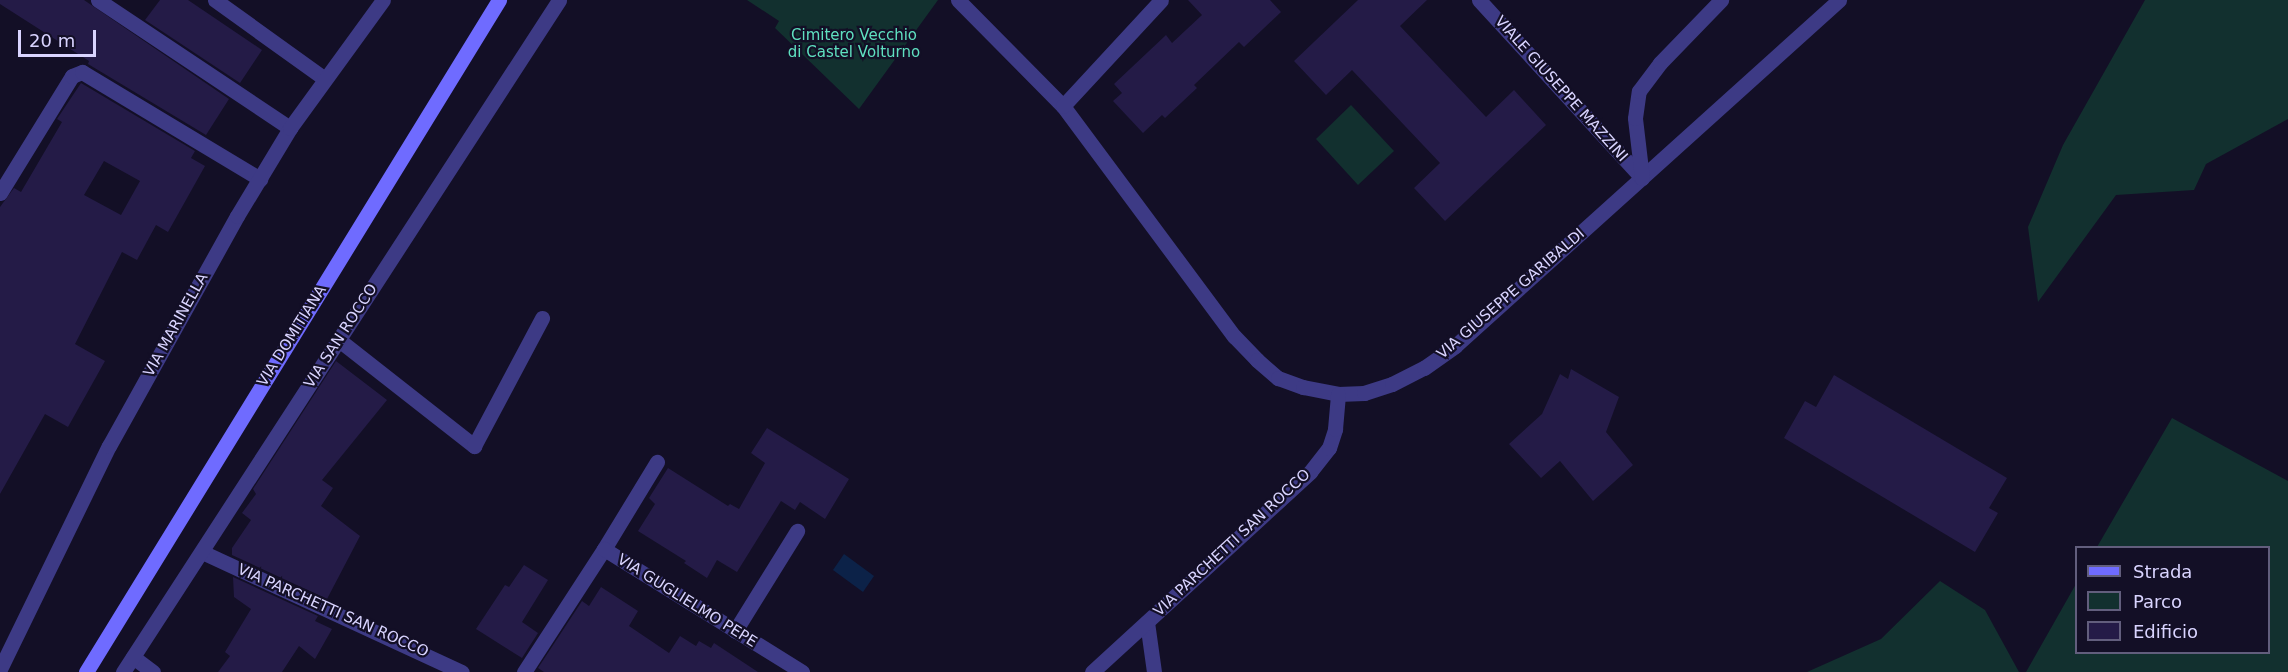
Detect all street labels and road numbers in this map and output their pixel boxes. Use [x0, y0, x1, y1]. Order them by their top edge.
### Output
street label: VIALE GIUSEPPE MAZZINI [1491, 12, 1631, 166]
street label: VIA GIUSEPPE GARIBALDI [1434, 225, 1588, 363]
street label: VIA MARINELLA [140, 270, 212, 380]
street label: VIA SAN ROCCO [301, 280, 381, 392]
street label: VIA DOMITIANA [254, 282, 330, 390]
street label: VIA PARCHETTI SAN ROCCO [1150, 466, 1314, 620]
street label: VIA GUGLIELMO PEPE [614, 551, 760, 651]
street label: VIA PARCHETTI SAN ROCCO [235, 561, 431, 661]

